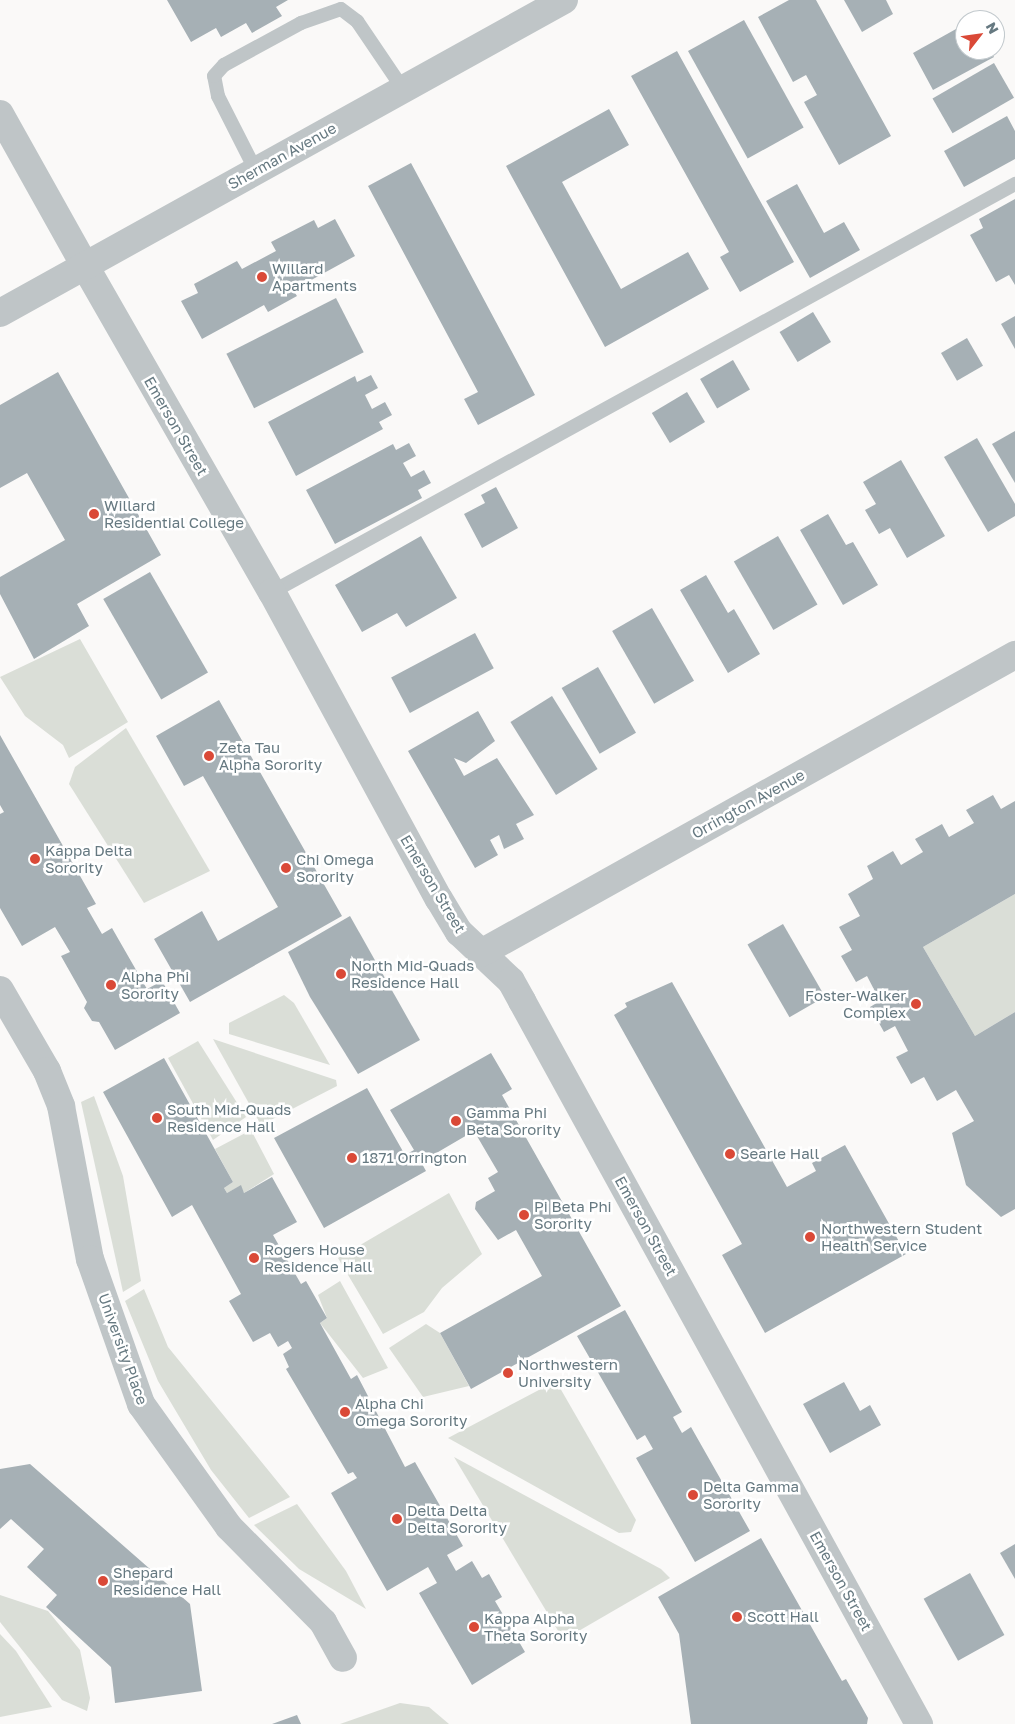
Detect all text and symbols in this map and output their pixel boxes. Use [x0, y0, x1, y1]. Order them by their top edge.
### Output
north arrow [955, 10, 1005, 60]
text: N [983, 19, 1003, 37]
street label: Sherman Avenue [225, 119, 339, 193]
place label: Willard Apartments [272, 259, 357, 294]
marker: Willard Apartments [256, 271, 268, 283]
street label: Emerson Street [140, 373, 212, 479]
place label: Willard Residential College [104, 496, 244, 531]
marker: Willard Residential College [88, 508, 100, 520]
place label: Zeta Tau Alpha Sorority [219, 738, 322, 773]
marker: Zeta Tau Alpha Sorority [203, 750, 215, 762]
street label: Orrington Avenue [688, 766, 808, 842]
street label: Emerson Street [397, 832, 469, 936]
place label: Kappa Delta Sorority [45, 841, 133, 876]
place label: Chi Omega Sorority [296, 850, 374, 885]
marker: Kappa Delta Sorority [29, 853, 41, 865]
marker: Chi Omega Sorority [280, 862, 292, 874]
place label: North Mid-Quads Residence Hall [351, 956, 474, 991]
place label: Alpha Phi Sorority [121, 967, 189, 1002]
marker: North Mid-Quads Residence Hall [335, 968, 347, 980]
marker: Alpha Phi Sorority [105, 979, 117, 991]
place label: Foster-Walker Complex [805, 986, 906, 1021]
marker: Foster-Walker Complex [910, 998, 922, 1010]
place label: South Mid-Quads Residence Hall [167, 1100, 291, 1135]
place label: Gamma Phi Beta Sorority [466, 1103, 561, 1138]
marker: South Mid-Quads Residence Hall [151, 1112, 163, 1124]
marker: Gamma Phi Beta Sorority [450, 1115, 462, 1127]
place label: Searle Hall [740, 1145, 819, 1163]
marker: Searle Hall [724, 1148, 736, 1160]
place label: 1871 Orrington [362, 1149, 467, 1167]
marker: 1871 Orrington [346, 1152, 358, 1164]
street label: Emerson Street [611, 1173, 681, 1279]
place label: Pi Beta Phi Sorority [534, 1197, 612, 1232]
marker: Pi Beta Phi Sorority [518, 1209, 530, 1221]
place label: Northwestern Student Health Service [821, 1219, 982, 1254]
marker: Northwestern Student Health Service [803, 1230, 817, 1244]
place label: Rogers House Residence Hall [264, 1240, 372, 1275]
marker: Rogers House Residence Hall [248, 1252, 260, 1264]
street label: University Place [94, 1291, 152, 1407]
place label: Northwestern University [518, 1355, 618, 1390]
marker: Northwestern University [502, 1367, 514, 1379]
place label: Alpha Chi Omega Sorority [355, 1394, 467, 1429]
marker: Alpha Chi Omega Sorority [339, 1406, 351, 1418]
place label: Delta Gamma Sorority [703, 1477, 799, 1512]
marker: Delta Gamma Sorority [687, 1489, 699, 1501]
place label: Delta Delta Delta Sorority [407, 1501, 507, 1536]
marker: Delta Delta Delta Sorority [391, 1513, 403, 1525]
street label: Emerson Street [806, 1528, 876, 1634]
place label: Shepard Residence Hall [113, 1563, 221, 1598]
marker: Shepard Residence Hall [97, 1575, 109, 1587]
place label: Scott Hall [747, 1608, 819, 1626]
place label: Kappa Alpha Theta Sorority [484, 1609, 587, 1644]
marker: Scott Hall [731, 1611, 743, 1623]
marker: Kappa Alpha Theta Sorority [468, 1621, 480, 1633]

